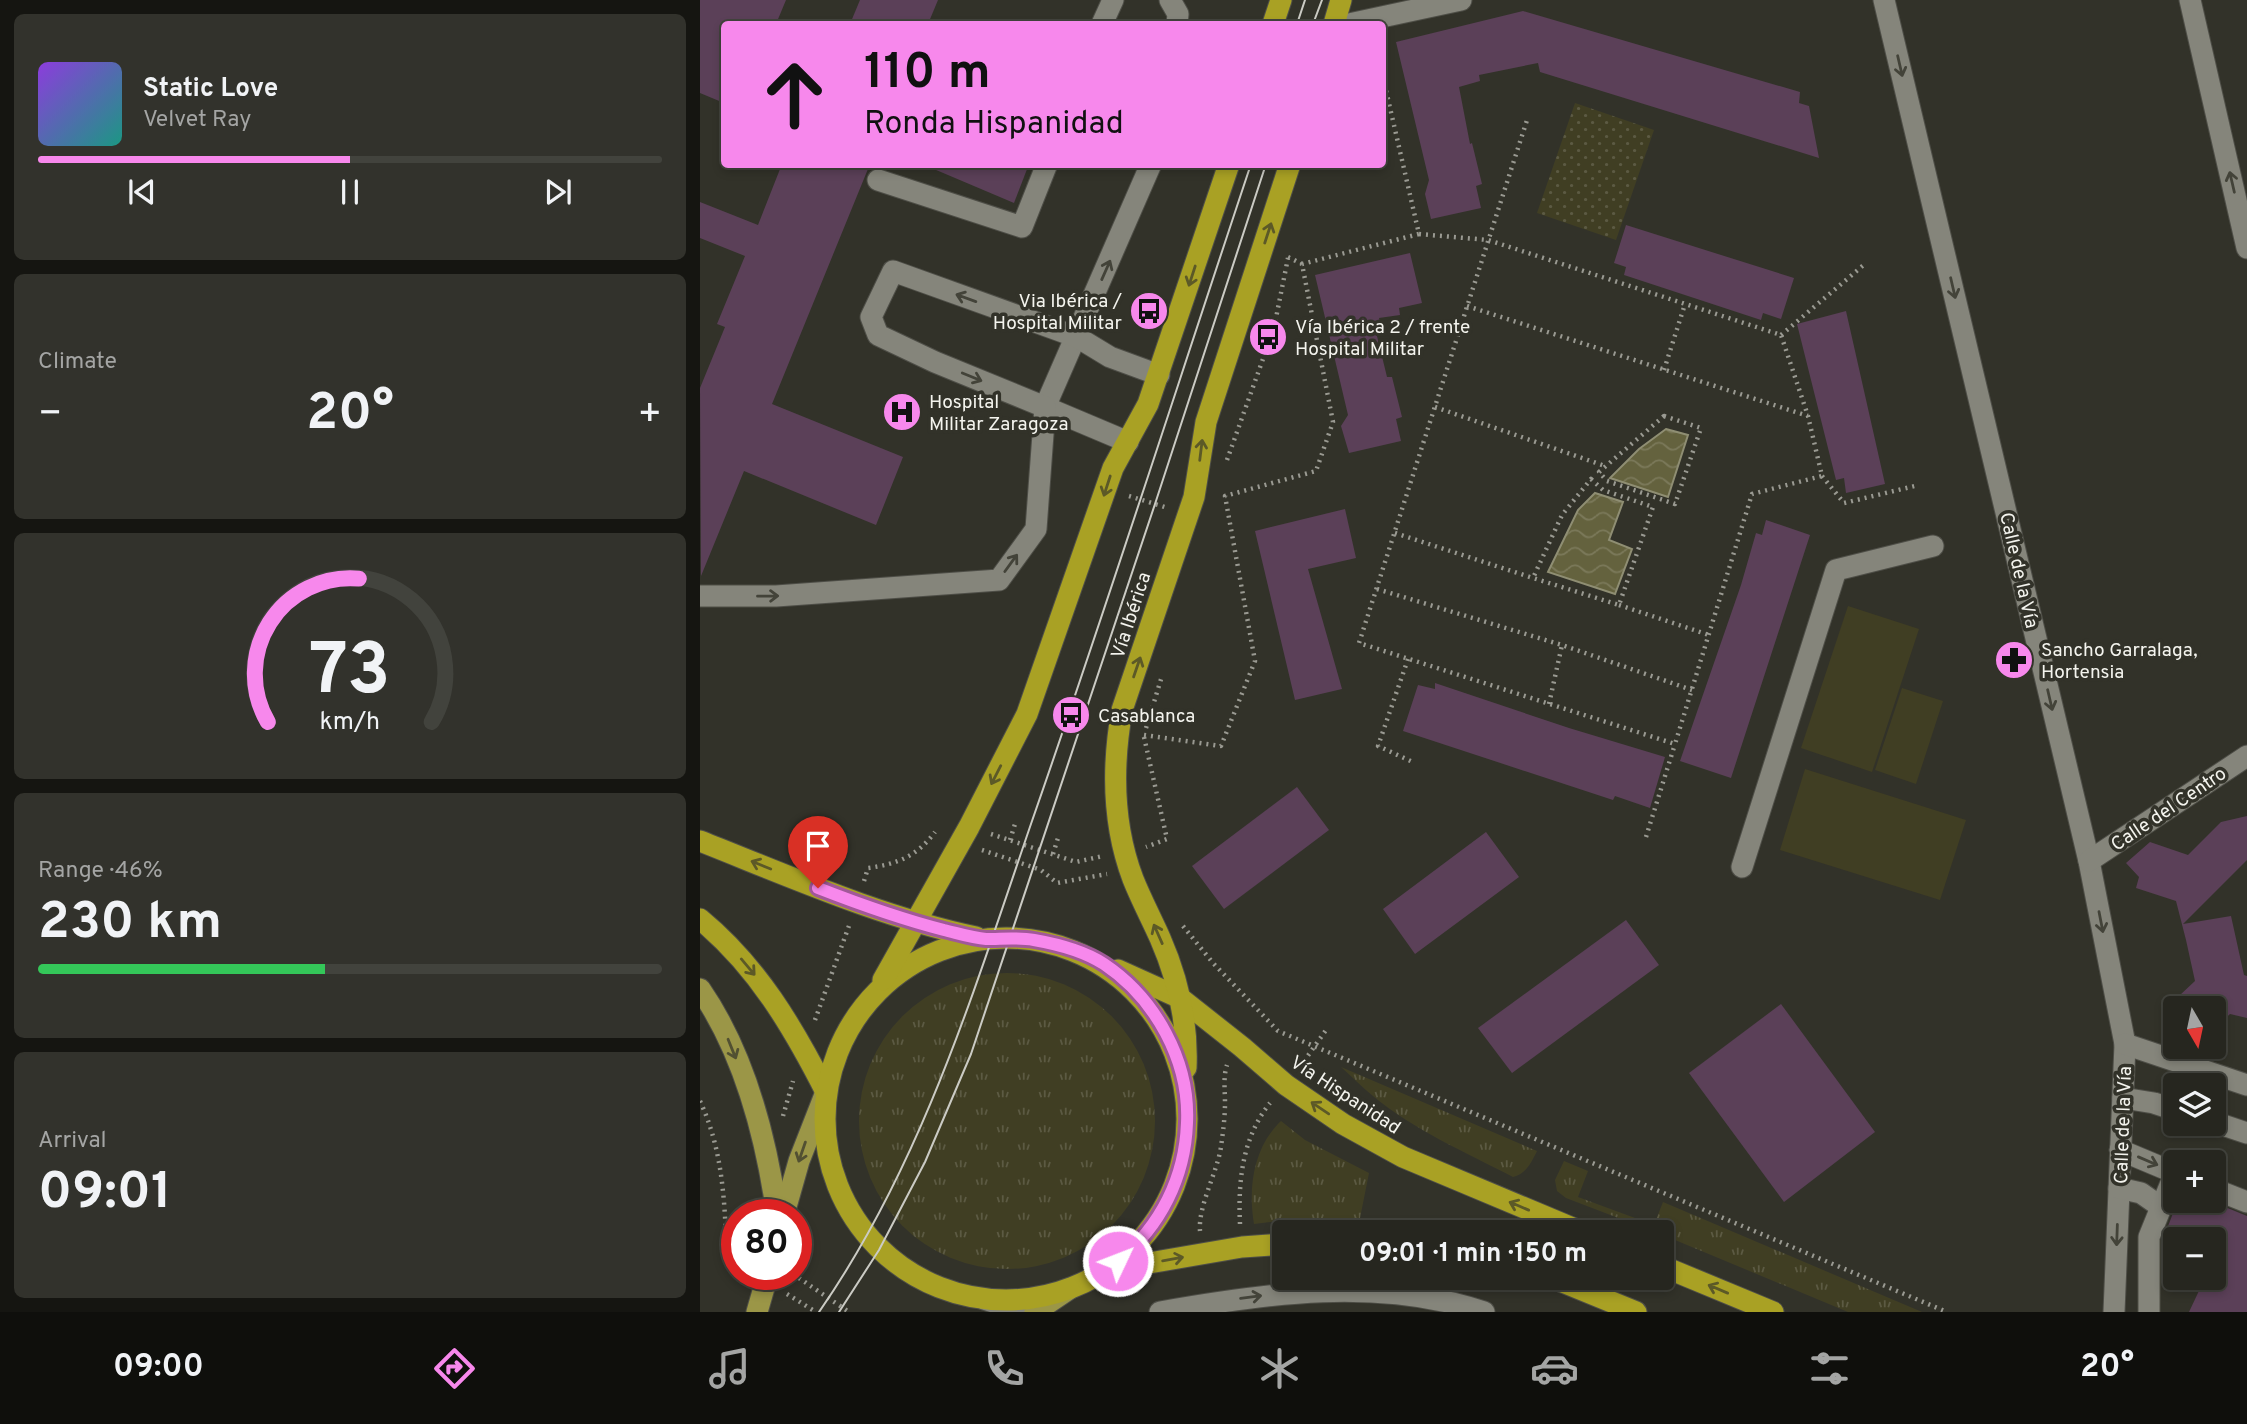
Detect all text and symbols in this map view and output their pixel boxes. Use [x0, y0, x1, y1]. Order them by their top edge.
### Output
text: 110 m [864, 44, 991, 106]
icon: ahead [749, 49, 840, 140]
one-way arrow [1893, 54, 1907, 77]
text: Static Love [143, 73, 278, 106]
text: Ronda Hispanidad [864, 105, 1124, 145]
text: Velvet Ray [143, 106, 251, 135]
one-way arrow [2224, 171, 2238, 194]
icon: previous [123, 173, 161, 211]
icon: pause [331, 173, 369, 211]
icon: next [539, 173, 577, 211]
one-way arrow [1263, 222, 1276, 244]
one-way arrow [1100, 260, 1113, 281]
one-way arrow [1185, 265, 1198, 287]
one-way arrow [1946, 276, 1960, 299]
one-way arrow [956, 290, 978, 303]
place label: Via Ibérica / Hospital Militar [993, 290, 1123, 336]
bus stop icon: Via Ibérica / Hospital Militar [1128, 290, 1170, 332]
bus stop icon: Vía Ibérica 2 / frente Hospital Militar [1247, 316, 1289, 358]
place label: Vía Ibérica 2 / frente Hospital Militar [1295, 316, 1470, 362]
text: Climate [38, 348, 117, 377]
one-way arrow [960, 372, 982, 385]
text: 20° [306, 382, 394, 448]
text: − [38, 391, 63, 440]
text: + [637, 391, 662, 440]
hospital icon: Hospital Militar Zaragoza [881, 391, 923, 433]
place label: Hospital Militar Zaragoza [929, 391, 1068, 437]
one-way arrow [1194, 439, 1207, 462]
one-way arrow [1100, 475, 1113, 497]
street label: Calle de la Vía [1993, 510, 2043, 631]
one-way arrow [1004, 554, 1018, 573]
street label: Vía Ibérica [1107, 569, 1157, 662]
one-way arrow [756, 589, 779, 602]
text: 73 [309, 628, 391, 720]
pharmacy icon: Sancho Garralaga, Hortensia [1993, 639, 2035, 681]
place label: Sancho Garralaga, Hortensia [2041, 639, 2198, 685]
one-way arrow [1132, 657, 1144, 679]
one-way arrow [2044, 688, 2058, 711]
bus stop icon: Casablanca [1050, 694, 1092, 736]
place label: Casablanca [1098, 705, 1195, 729]
text: km/h [320, 707, 380, 739]
street label: Calle del Centro [2107, 762, 2232, 857]
one-way arrow [988, 764, 1002, 785]
pin [788, 816, 848, 888]
icon: arrive [799, 827, 837, 865]
text: Range · 46% [38, 857, 163, 886]
one-way arrow [750, 858, 772, 871]
text: 230 km [38, 891, 222, 957]
one-way arrow [2094, 910, 2108, 933]
one-way arrow [1151, 923, 1164, 945]
one-way arrow [740, 958, 756, 976]
north arrow [2163, 996, 2226, 1059]
map controls [2163, 996, 2226, 1290]
one-way arrow [726, 1037, 739, 1059]
street label: Vía Hispanidad [1285, 1051, 1405, 1140]
street label: Calle de la Vía [2110, 1066, 2138, 1185]
button: layers [2163, 1073, 2226, 1136]
one-way arrow [1310, 1101, 1330, 1115]
text: Arrival [38, 1127, 107, 1156]
one-way arrow [795, 1141, 807, 1163]
button: + [2163, 1150, 2226, 1213]
one-way arrow [2137, 1156, 2158, 1169]
text: 09:01 [38, 1161, 172, 1227]
one-way arrow [1509, 1198, 1530, 1211]
speed limit sign: 80 [721, 1199, 812, 1290]
one-way arrow [2111, 1223, 2124, 1246]
position arrow [1081, 1224, 1155, 1298]
button: − [2163, 1227, 2226, 1290]
text: 09:01 · 1 min · 150 m [1359, 1238, 1587, 1271]
one-way arrow [1161, 1252, 1184, 1265]
one-way arrow [1708, 1282, 1729, 1295]
one-way arrow [1240, 1291, 1262, 1304]
icon: directions [430, 1344, 479, 1393]
icon: music [705, 1344, 754, 1393]
icon: phone [980, 1344, 1029, 1393]
icon: climate [1255, 1344, 1304, 1393]
icon: car [1530, 1344, 1579, 1393]
icon: filters [1805, 1344, 1854, 1393]
text: 09:00 [113, 1348, 204, 1388]
text: 20° [2080, 1348, 2134, 1388]

